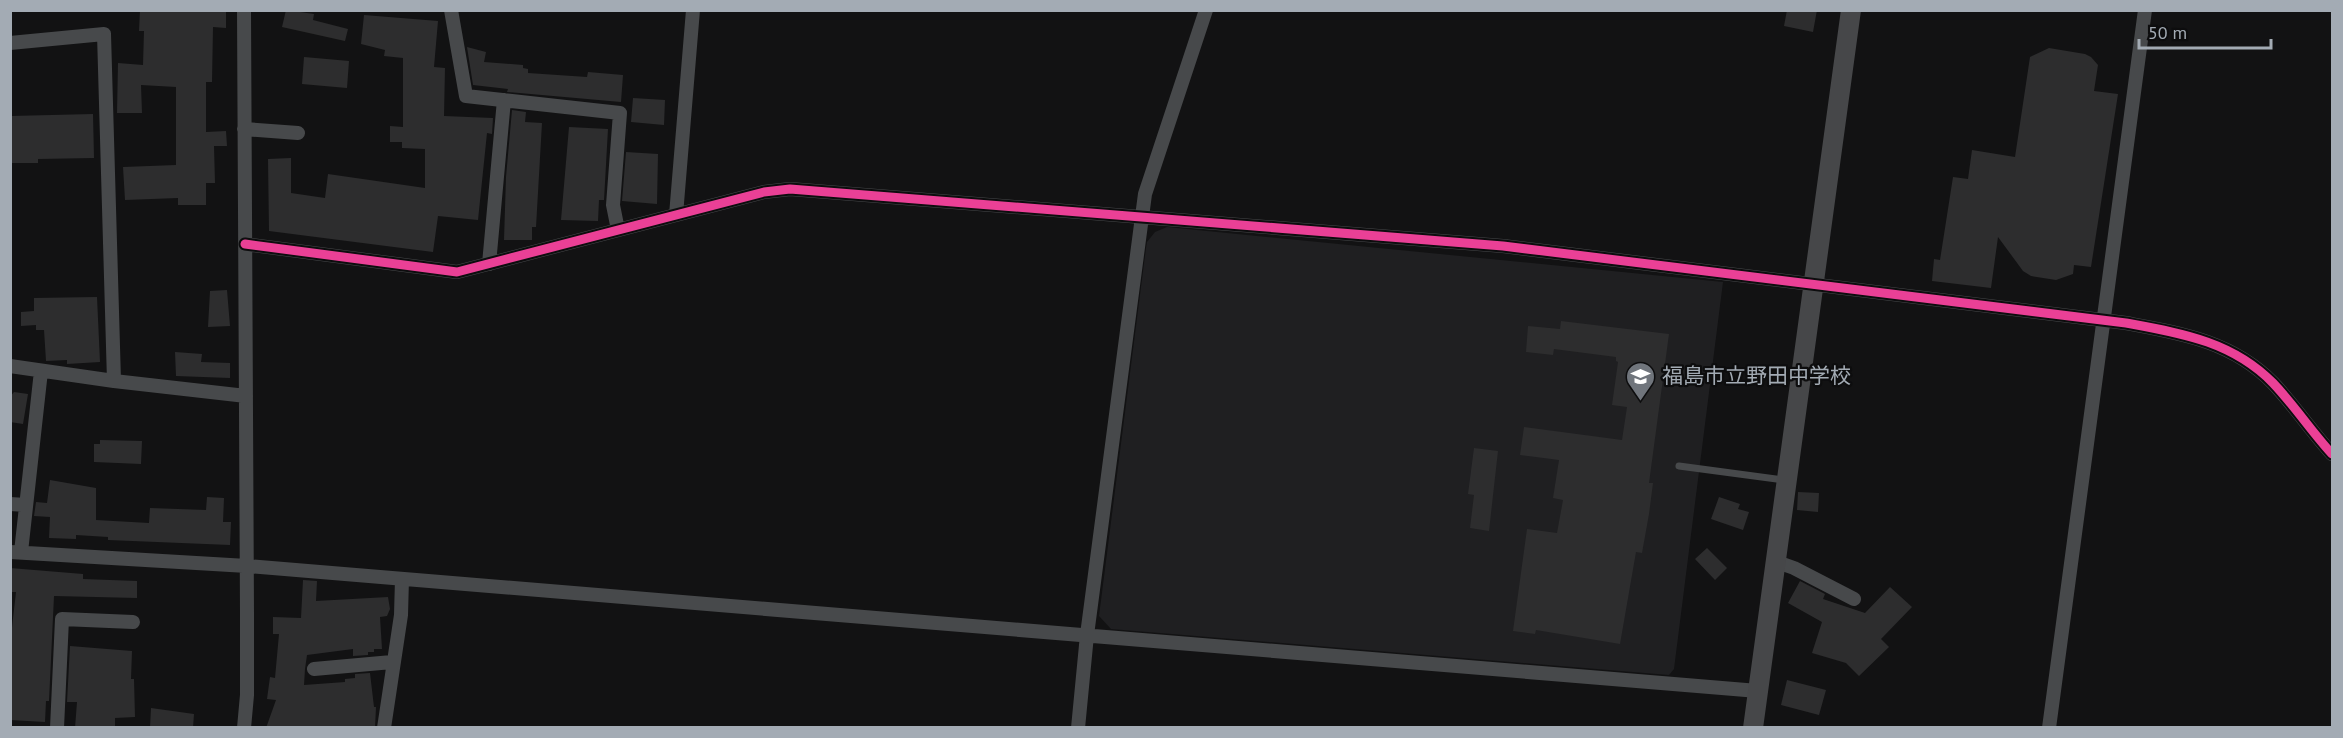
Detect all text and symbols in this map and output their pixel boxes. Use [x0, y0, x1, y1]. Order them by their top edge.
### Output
scale bar [2139, 12, 2271, 50]
text: 50 m [2148, 21, 2187, 44]
school or university icon: 福島市立野田中学校 [1625, 360, 1657, 402]
place label: 福島市立野田中学校 [1662, 362, 1851, 389]

